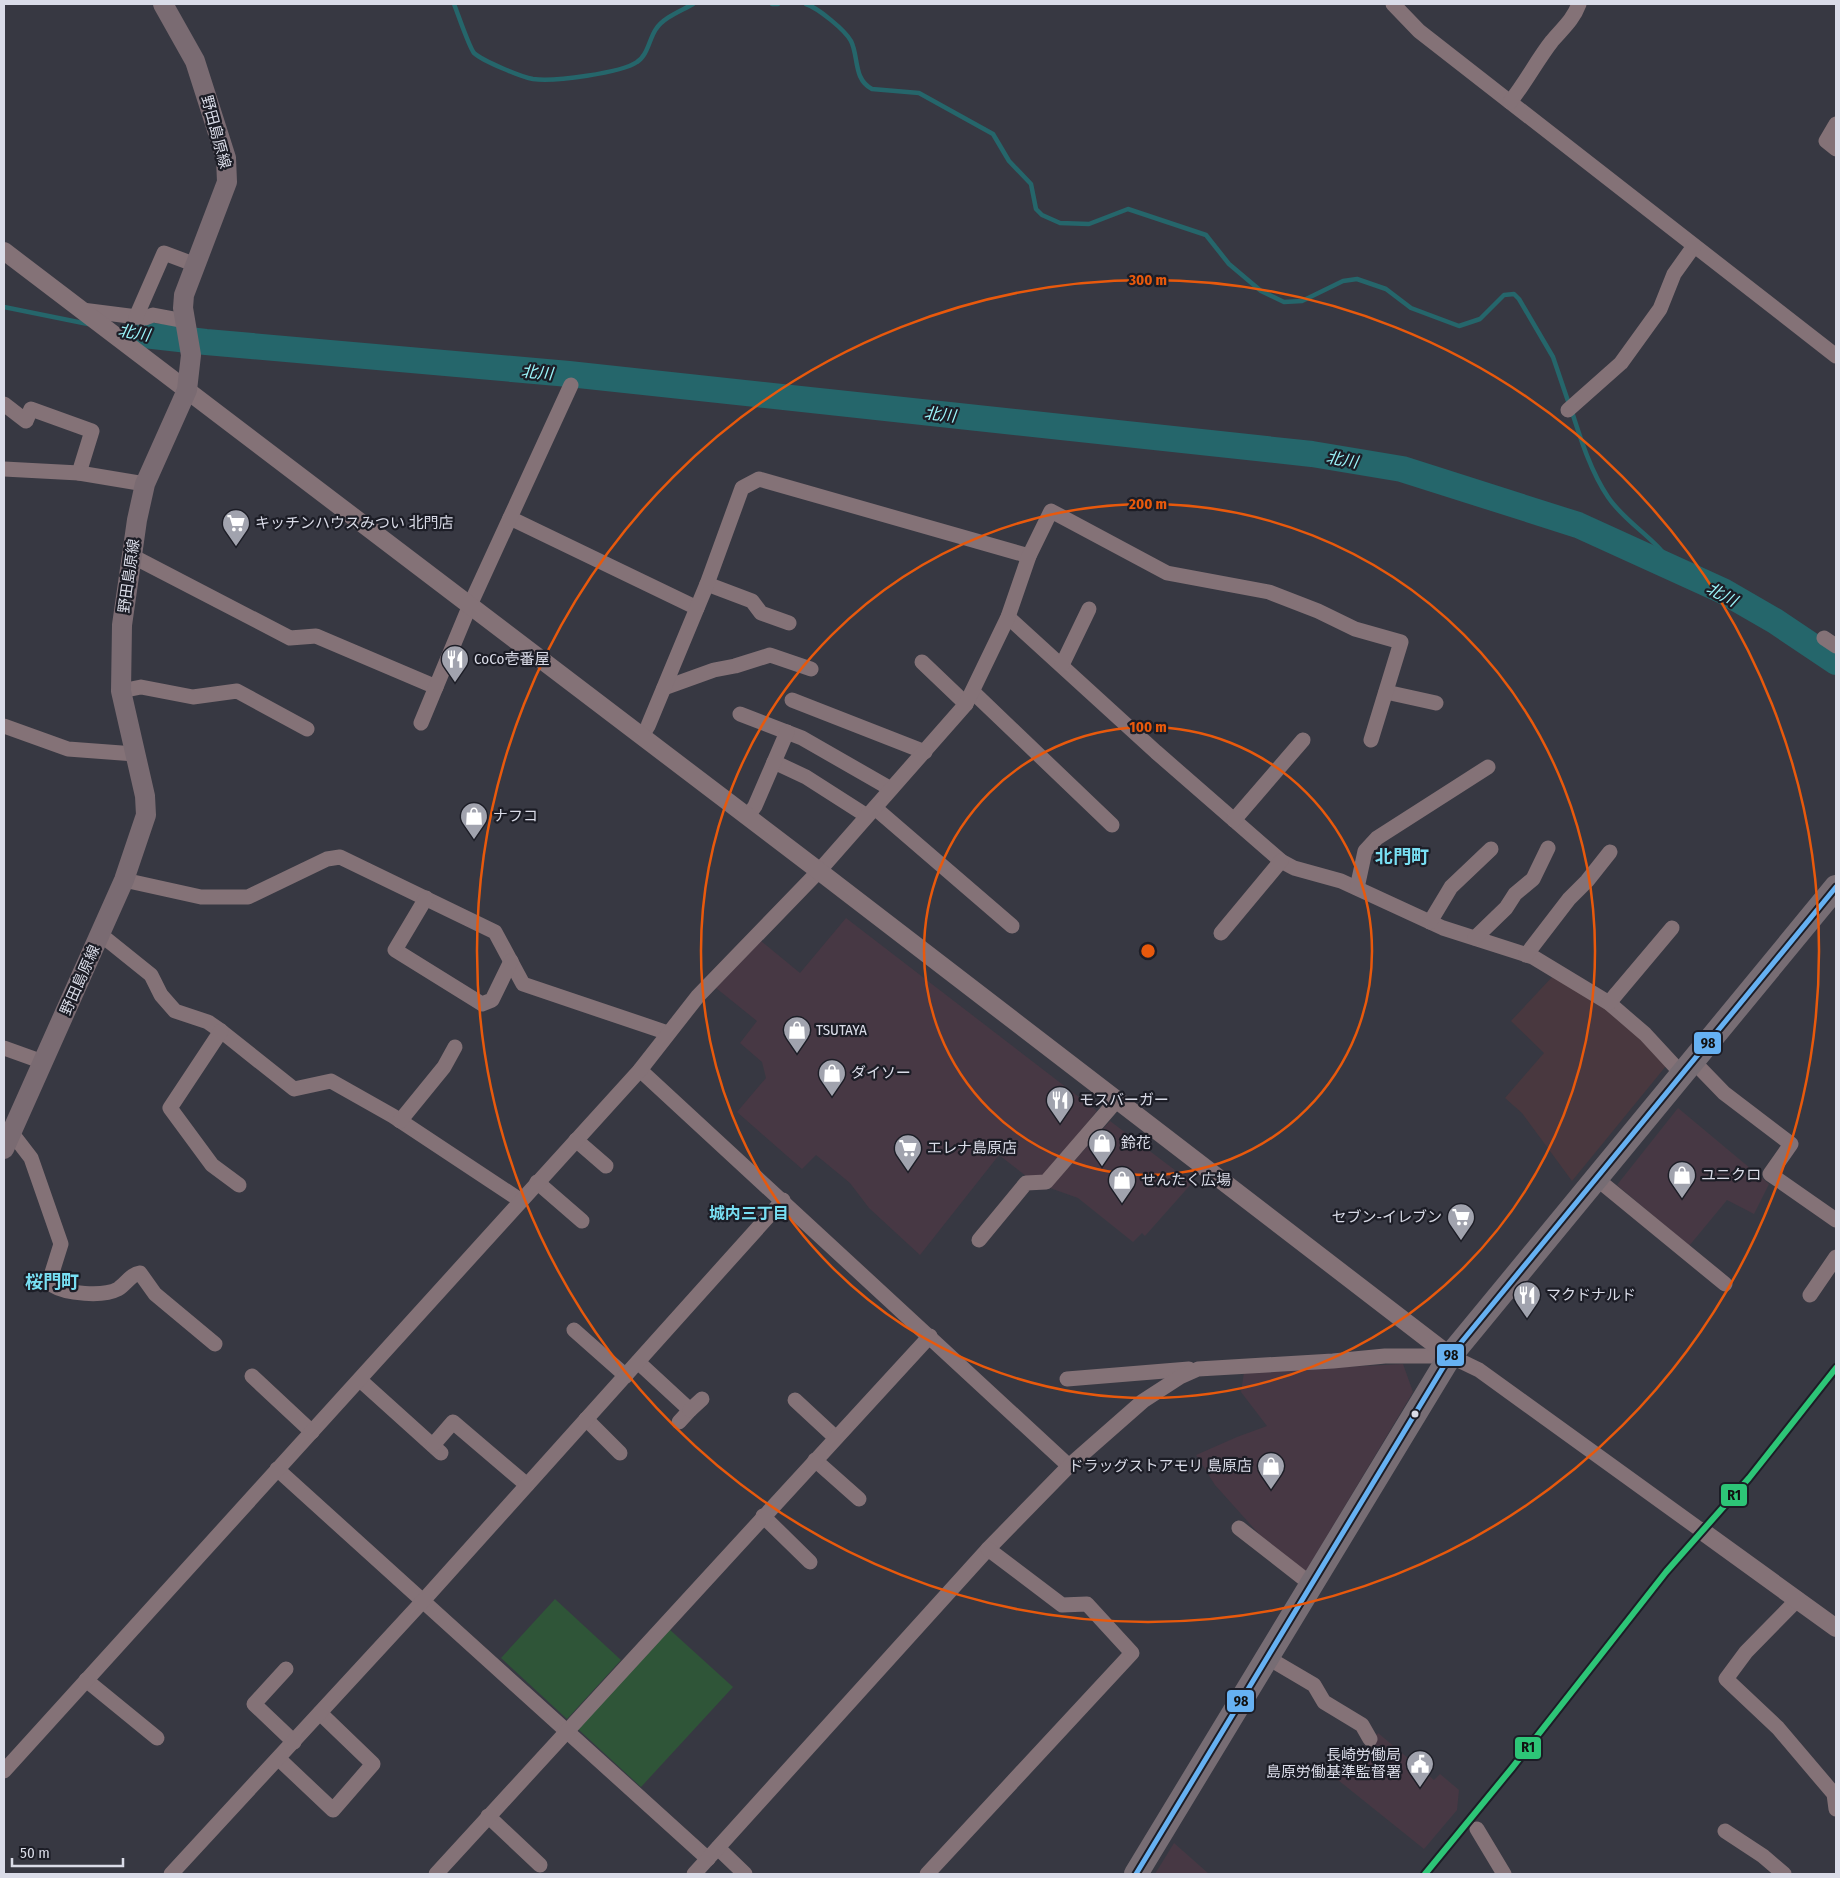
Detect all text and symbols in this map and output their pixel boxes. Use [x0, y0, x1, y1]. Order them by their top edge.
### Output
street label: 野田島原線 [198, 93, 234, 171]
text: 300 m [1128, 271, 1167, 289]
water label: 北川 [116, 320, 153, 345]
water label: 北川 [520, 362, 556, 384]
water label: 北川 [923, 403, 959, 426]
water label: 北川 [1324, 447, 1361, 472]
text: 200 m [1128, 495, 1167, 513]
supermarket icon: キッチンハウスみつい 北門店 [221, 508, 251, 547]
place label: キッチンハウスみつい 北門店 [255, 514, 454, 532]
street label: 野田島原線 [115, 538, 143, 614]
water label: 北川 [1703, 579, 1742, 611]
restaurant icon: CoCo壱番屋 [440, 644, 470, 683]
place label: CoCo壱番屋 [474, 650, 549, 668]
text: 100 m [1129, 718, 1167, 736]
shop icon: ナフコ [459, 801, 489, 840]
place label: ナフコ [493, 807, 538, 825]
district label: 北門町 [1375, 846, 1429, 868]
street label: 野田島原線 [57, 942, 103, 1018]
centre of rings [1139, 942, 1157, 960]
shop icon: TSUTAYA [782, 1015, 812, 1054]
place label: TSUTAYA [816, 1021, 867, 1039]
line badge: 98 [1693, 1031, 1722, 1055]
text: 98 [1701, 1035, 1716, 1052]
shop icon: ダイソー [817, 1058, 847, 1097]
place label: ダイソー [851, 1064, 911, 1082]
restaurant icon: モスバーガー [1045, 1085, 1075, 1124]
place label: モスバーガー [1079, 1091, 1169, 1109]
shop icon: 鈴花 [1087, 1128, 1117, 1167]
supermarket icon: エレナ島原店 [893, 1133, 923, 1172]
place label: 鈴花 [1121, 1134, 1151, 1152]
place label: エレナ島原店 [927, 1139, 1017, 1157]
shop icon: ユニクロ [1667, 1160, 1697, 1199]
shop icon: せんたく広場 [1107, 1165, 1137, 1204]
place label: ユニクロ [1701, 1166, 1761, 1184]
place label: せんたく広場 [1141, 1171, 1231, 1189]
supermarket icon: セブン-イレブン [1446, 1202, 1476, 1241]
district label: 城内三丁目 [709, 1204, 789, 1223]
place label: セブン-イレブン [1331, 1208, 1442, 1226]
district label: 桜門町 [25, 1271, 79, 1293]
restaurant icon: マクドナルド [1512, 1280, 1542, 1319]
place label: マクドナルド [1546, 1286, 1636, 1304]
line badge: 98 [1436, 1343, 1465, 1367]
text: 98 [1444, 1347, 1459, 1364]
unlabelled marker [1410, 1409, 1420, 1419]
shop icon: ドラッグストアモリ 島原店 [1256, 1451, 1286, 1490]
place label: ドラッグストアモリ 島原店 [1068, 1457, 1252, 1475]
line badge: R1 [1720, 1483, 1748, 1507]
text: R1 [1727, 1487, 1741, 1504]
line badge: 98 [1226, 1689, 1255, 1713]
text: 98 [1234, 1693, 1249, 1710]
line badge: R1 [1514, 1736, 1542, 1760]
text: R1 [1521, 1739, 1535, 1756]
place label: 長崎労働局 島原労働基準監督署 [1266, 1746, 1401, 1781]
public building icon: 長崎労働局 島原労働基準監督署 [1405, 1749, 1435, 1788]
scale bar [12, 1836, 124, 1868]
text: 50 m [20, 1844, 50, 1862]

